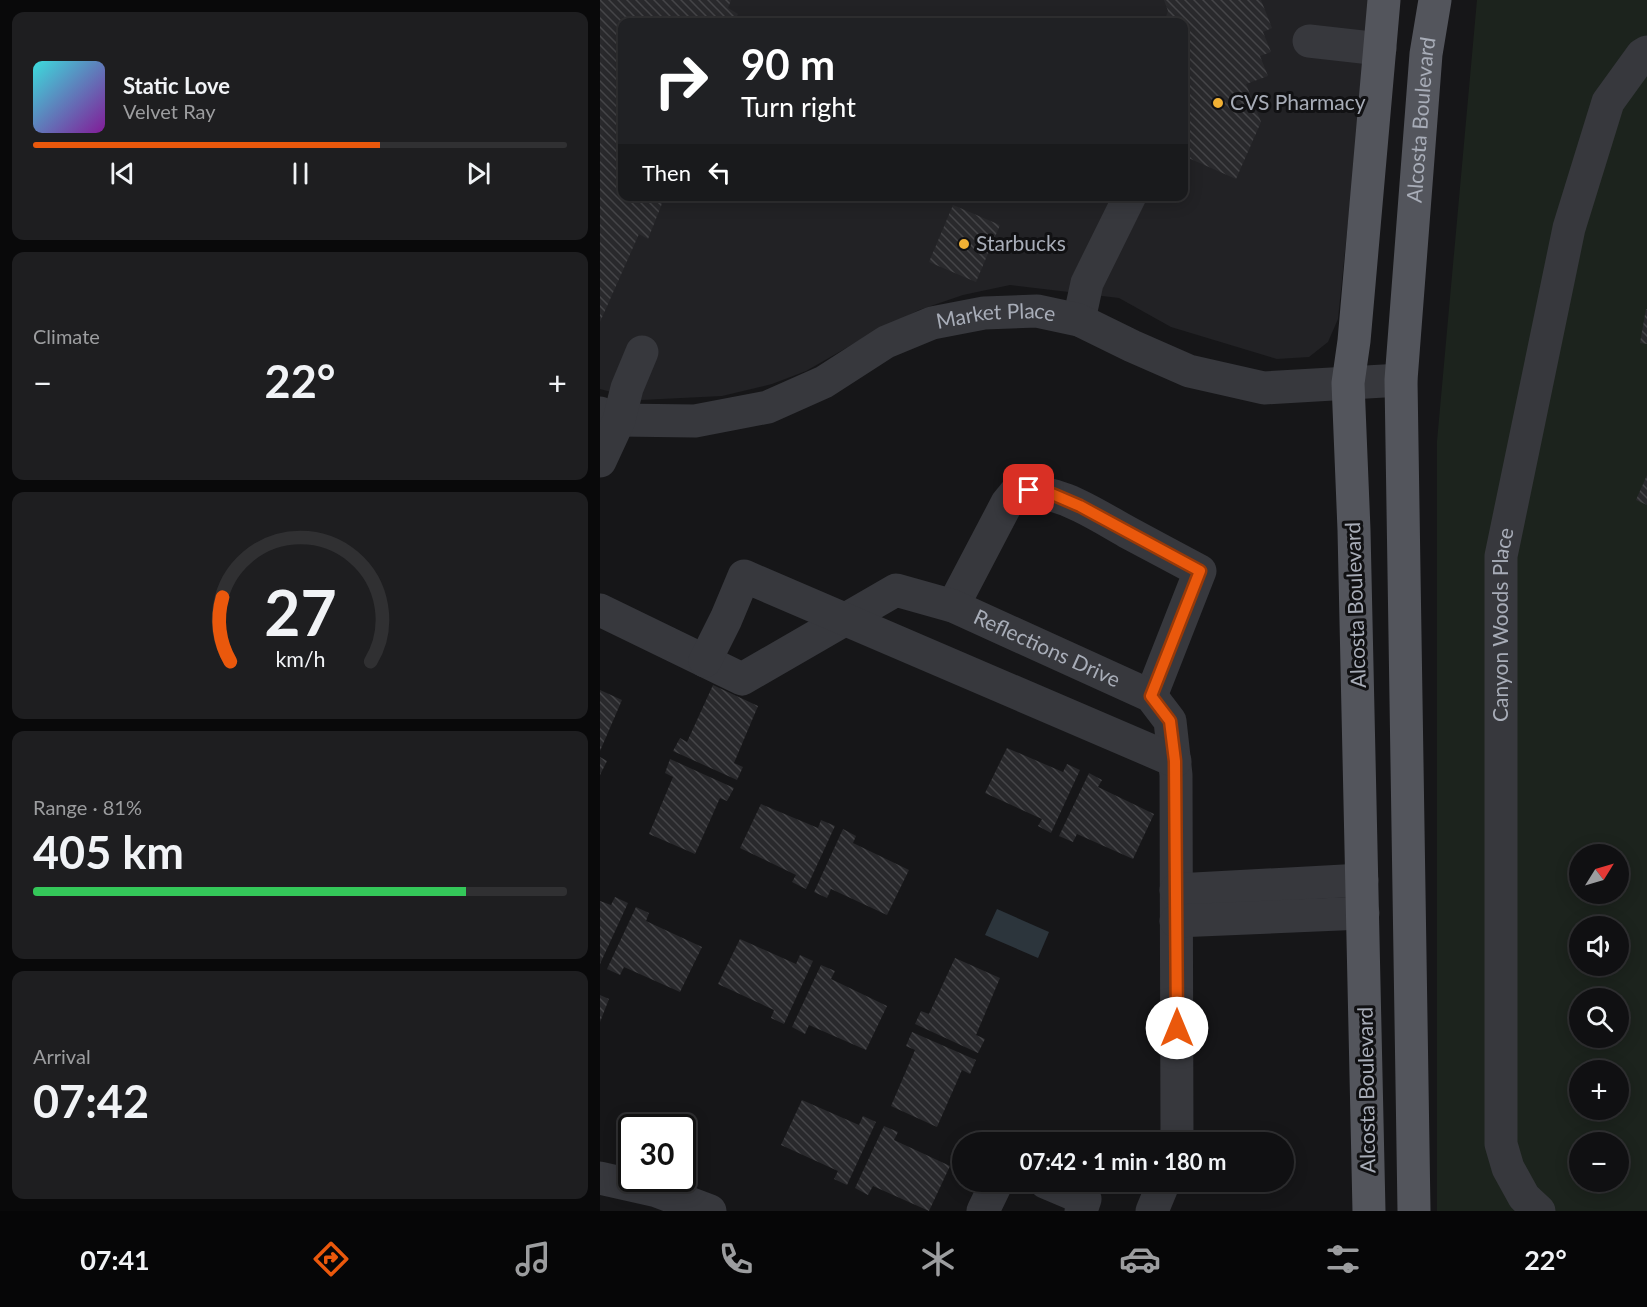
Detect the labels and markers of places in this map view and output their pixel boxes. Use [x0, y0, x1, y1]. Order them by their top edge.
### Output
place label: CVS Pharmacy [1230, 89, 1366, 114]
marker: CVS Pharmacy [1211, 96, 1225, 110]
place label: Starbucks [976, 230, 1066, 255]
marker: Starbucks [957, 237, 971, 251]
pin [1003, 464, 1054, 515]

